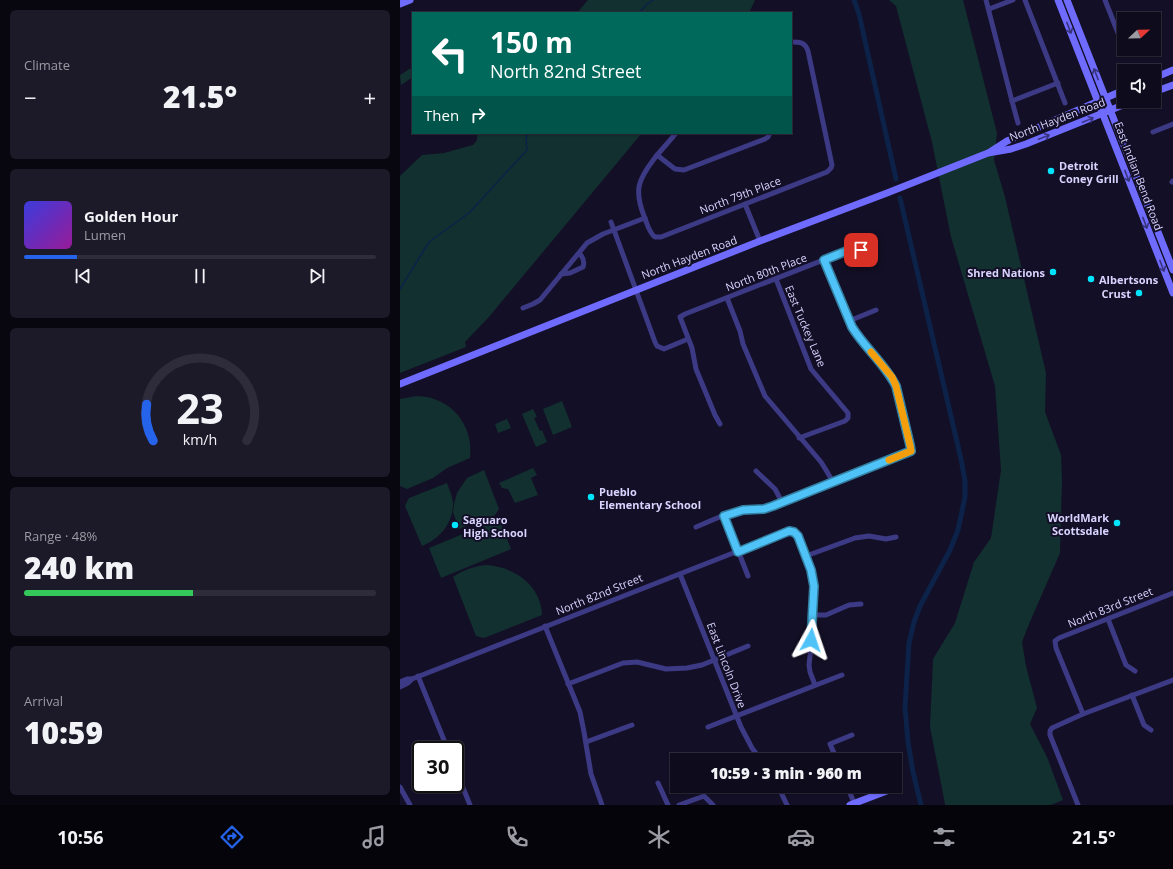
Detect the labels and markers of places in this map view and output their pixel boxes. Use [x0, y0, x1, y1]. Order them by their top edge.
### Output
place label: Detroit Coney Grill [1059, 158, 1119, 186]
marker: Detroit Coney Grill [1046, 166, 1056, 176]
pin [844, 233, 878, 267]
place label: Shred Nations [967, 265, 1046, 280]
marker: Shred Nations [1048, 267, 1058, 277]
place label: Albertsons [1099, 272, 1159, 287]
marker: Albertsons [1086, 274, 1096, 284]
place label: Crust [1102, 286, 1131, 301]
marker: Crust [1134, 288, 1144, 298]
place label: Pueblo Elementary School [599, 484, 701, 512]
marker: Pueblo Elementary School [586, 492, 596, 502]
place label: WorldMark Scottsdale [1047, 510, 1109, 538]
place label: Saguaro High School [463, 512, 527, 540]
marker: WorldMark Scottsdale [1112, 518, 1122, 528]
marker: Saguaro High School [450, 520, 460, 530]

